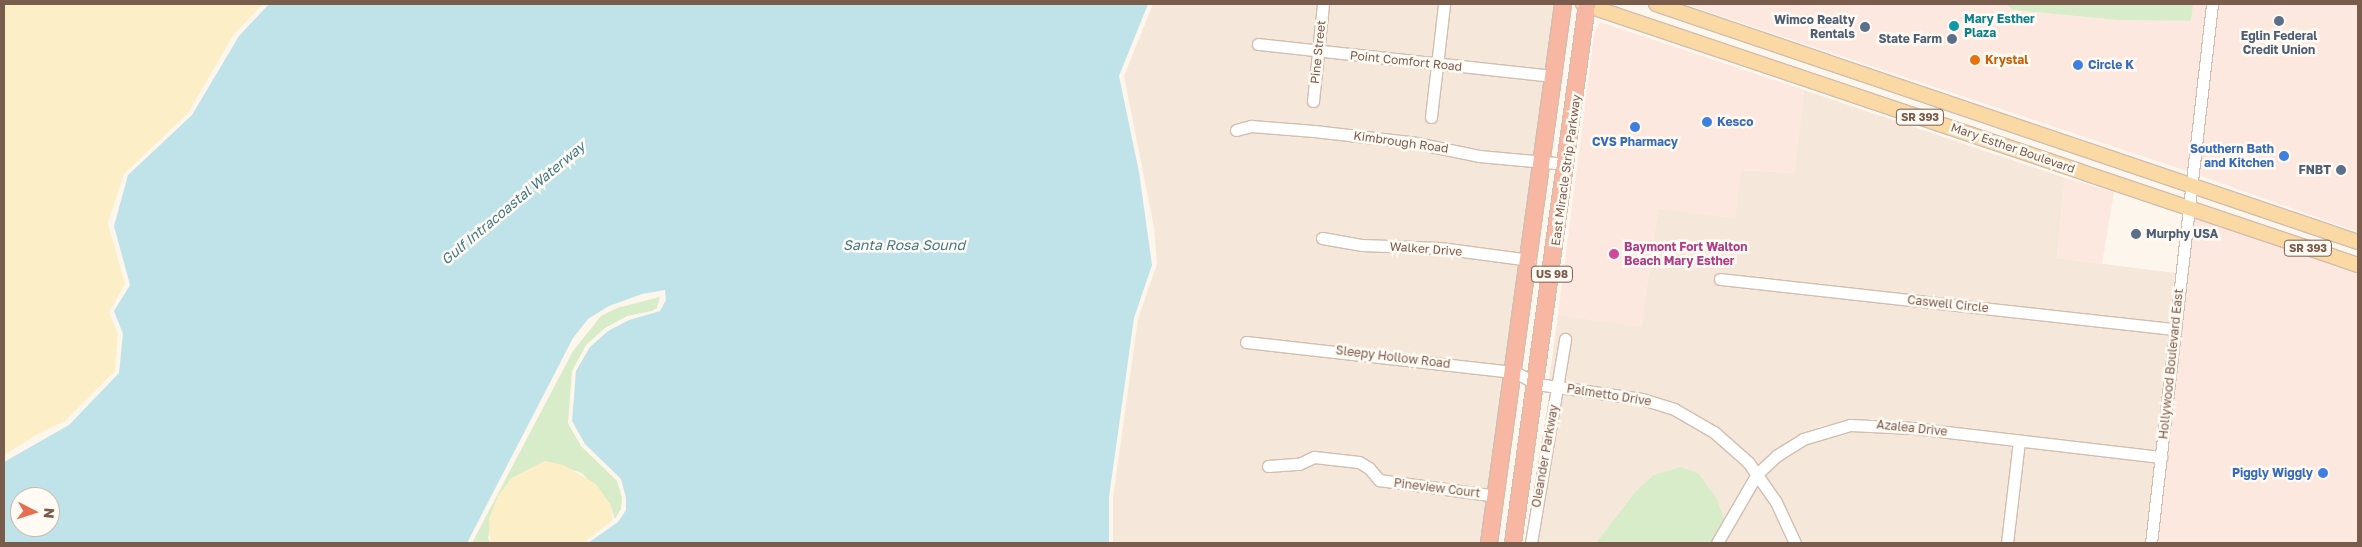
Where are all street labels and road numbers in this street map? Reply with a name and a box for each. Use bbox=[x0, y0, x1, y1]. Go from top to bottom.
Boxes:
street label: Pine Street bbox=[1307, 19, 1329, 85]
street label: Point Comfort Road bbox=[1349, 48, 1463, 74]
street label: East Miracle Strip Parkway bbox=[1548, 93, 1584, 247]
road number: SR 393 bbox=[1895, 108, 1945, 125]
street label: Mary Esther Boulevard bbox=[1949, 120, 2077, 176]
street label: Kimbrough Road bbox=[1353, 128, 1449, 156]
street label: Walker Drive bbox=[1389, 239, 1463, 259]
road number: SR 393 bbox=[2283, 240, 2333, 256]
road number: US 98 bbox=[1531, 266, 1573, 282]
street label: Hollywood Boulevard East bbox=[2156, 288, 2186, 440]
street label: Caswell Circle bbox=[1907, 293, 1989, 315]
street label: Sleepy Hollow Road bbox=[1335, 343, 1451, 371]
street label: Palmetto Drive bbox=[1566, 381, 1652, 409]
street label: Oleander Parkway bbox=[1529, 403, 1561, 509]
street label: Azalea Drive bbox=[1876, 417, 1948, 439]
street label: Pineview Court bbox=[1393, 476, 1481, 500]

